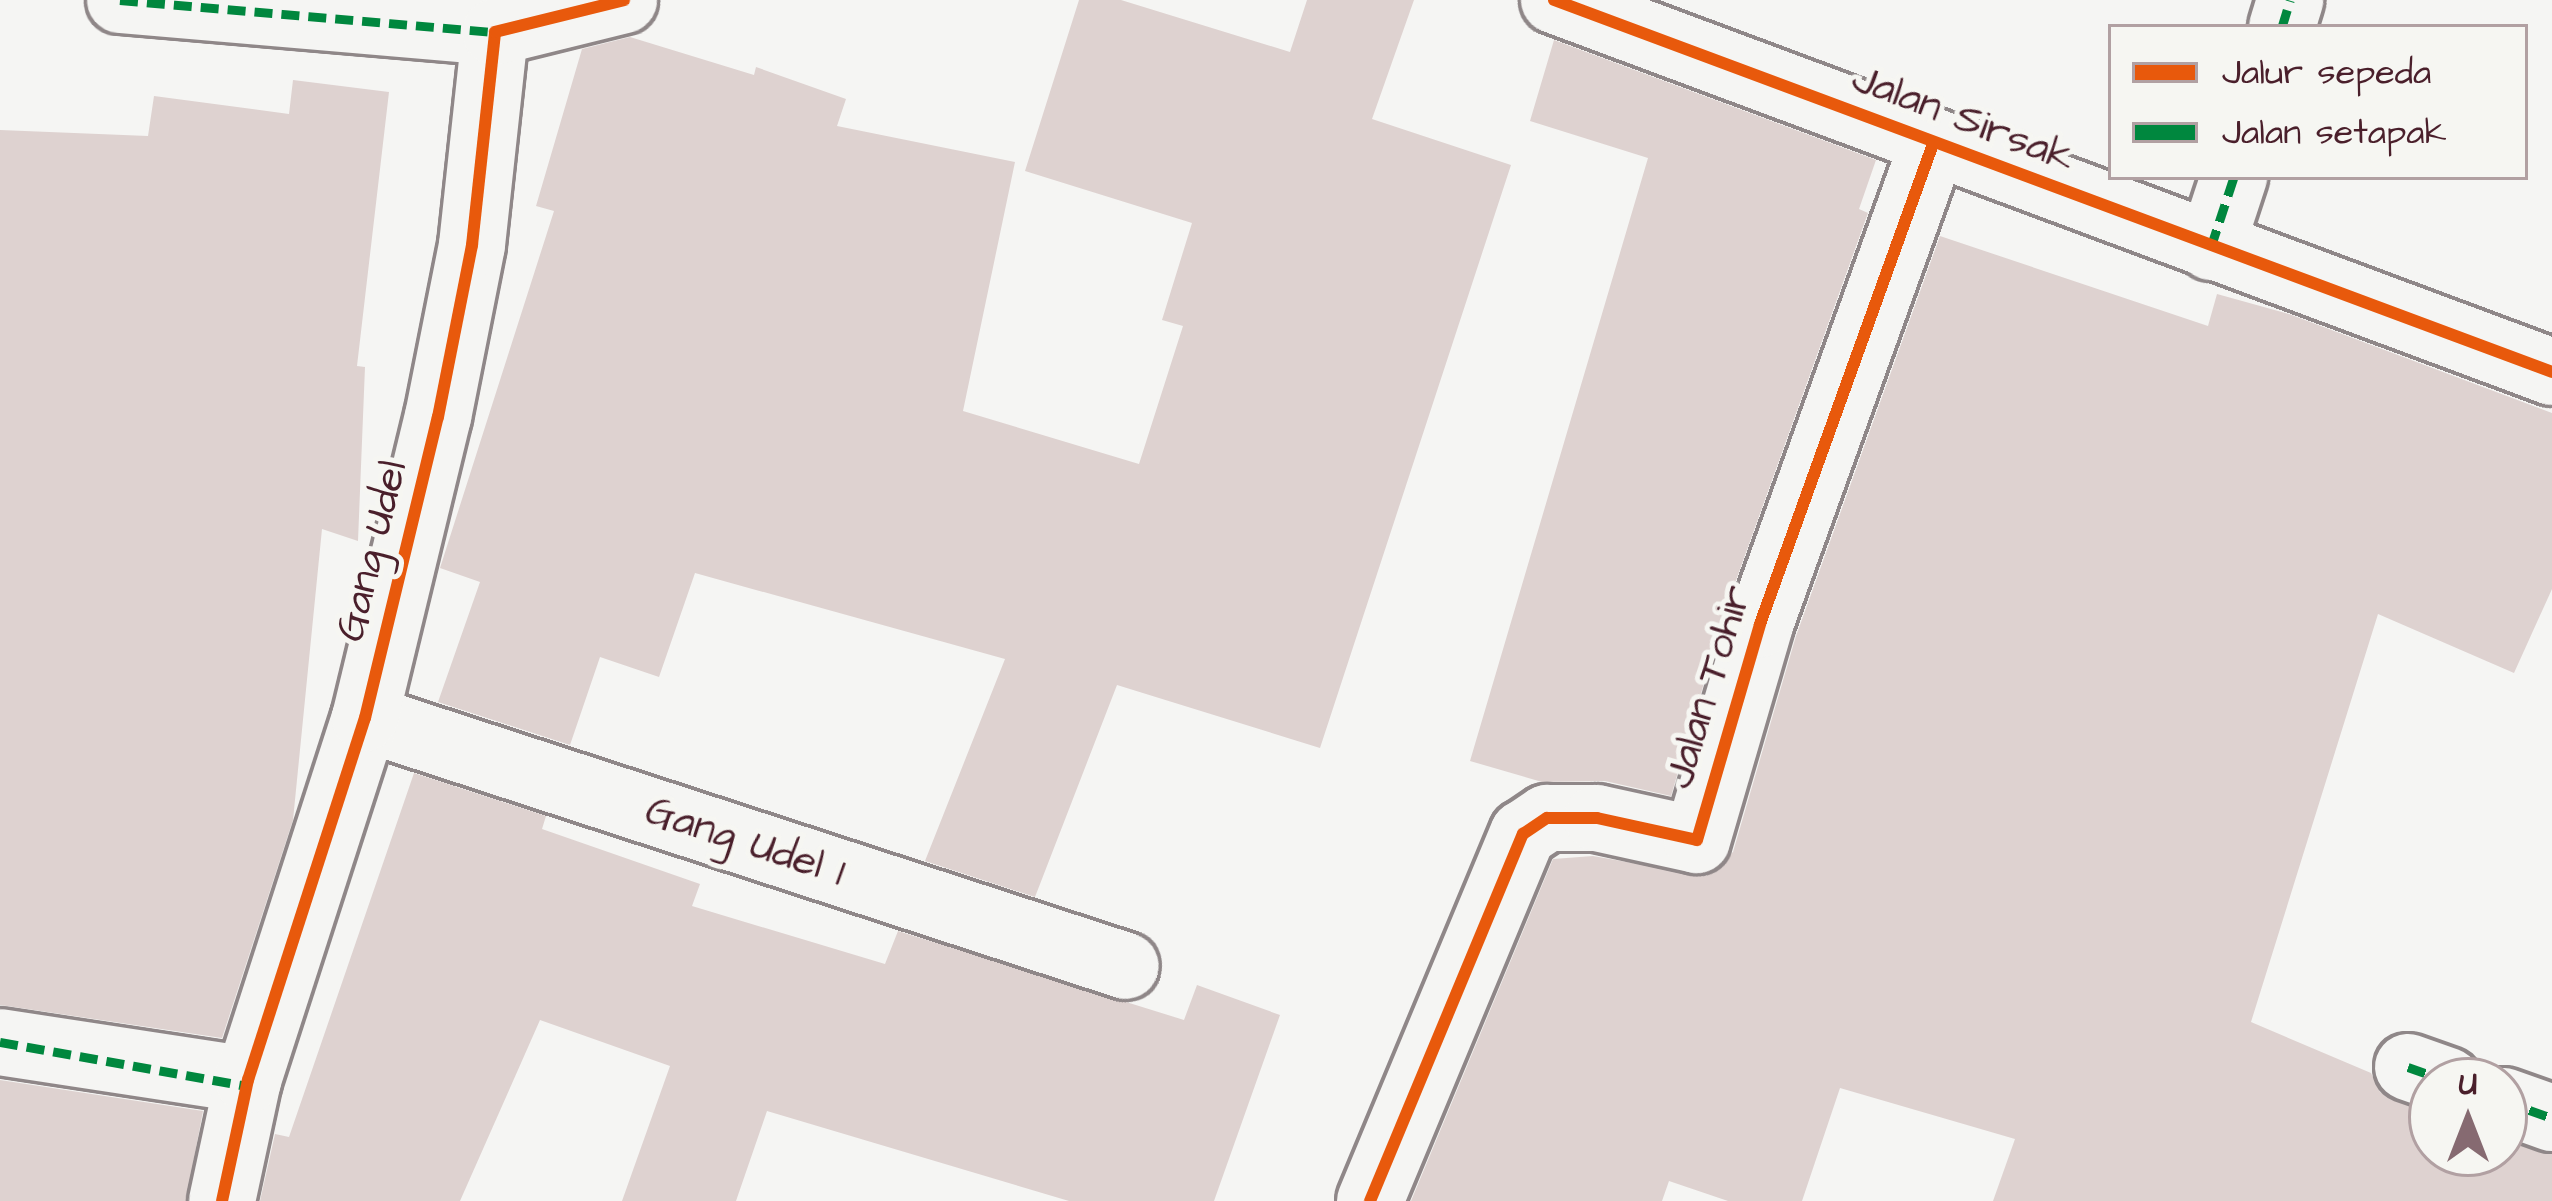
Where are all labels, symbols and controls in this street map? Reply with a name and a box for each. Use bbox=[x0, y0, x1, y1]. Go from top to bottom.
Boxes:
legend bbox=[2108, 24, 2528, 180]
text: Jalur sepeda bbox=[2222, 47, 2431, 98]
street label: Jalan Sirsak bbox=[1845, 54, 2081, 184]
text: Jalan setapak bbox=[2222, 107, 2447, 158]
street label: Gang Udel bbox=[325, 455, 419, 647]
street label: Jalan Tohir bbox=[1654, 579, 1764, 795]
street label: Gang Udel 1 bbox=[639, 786, 851, 898]
north arrow bbox=[2408, 1057, 2528, 1177]
text: U bbox=[2459, 1061, 2477, 1107]

